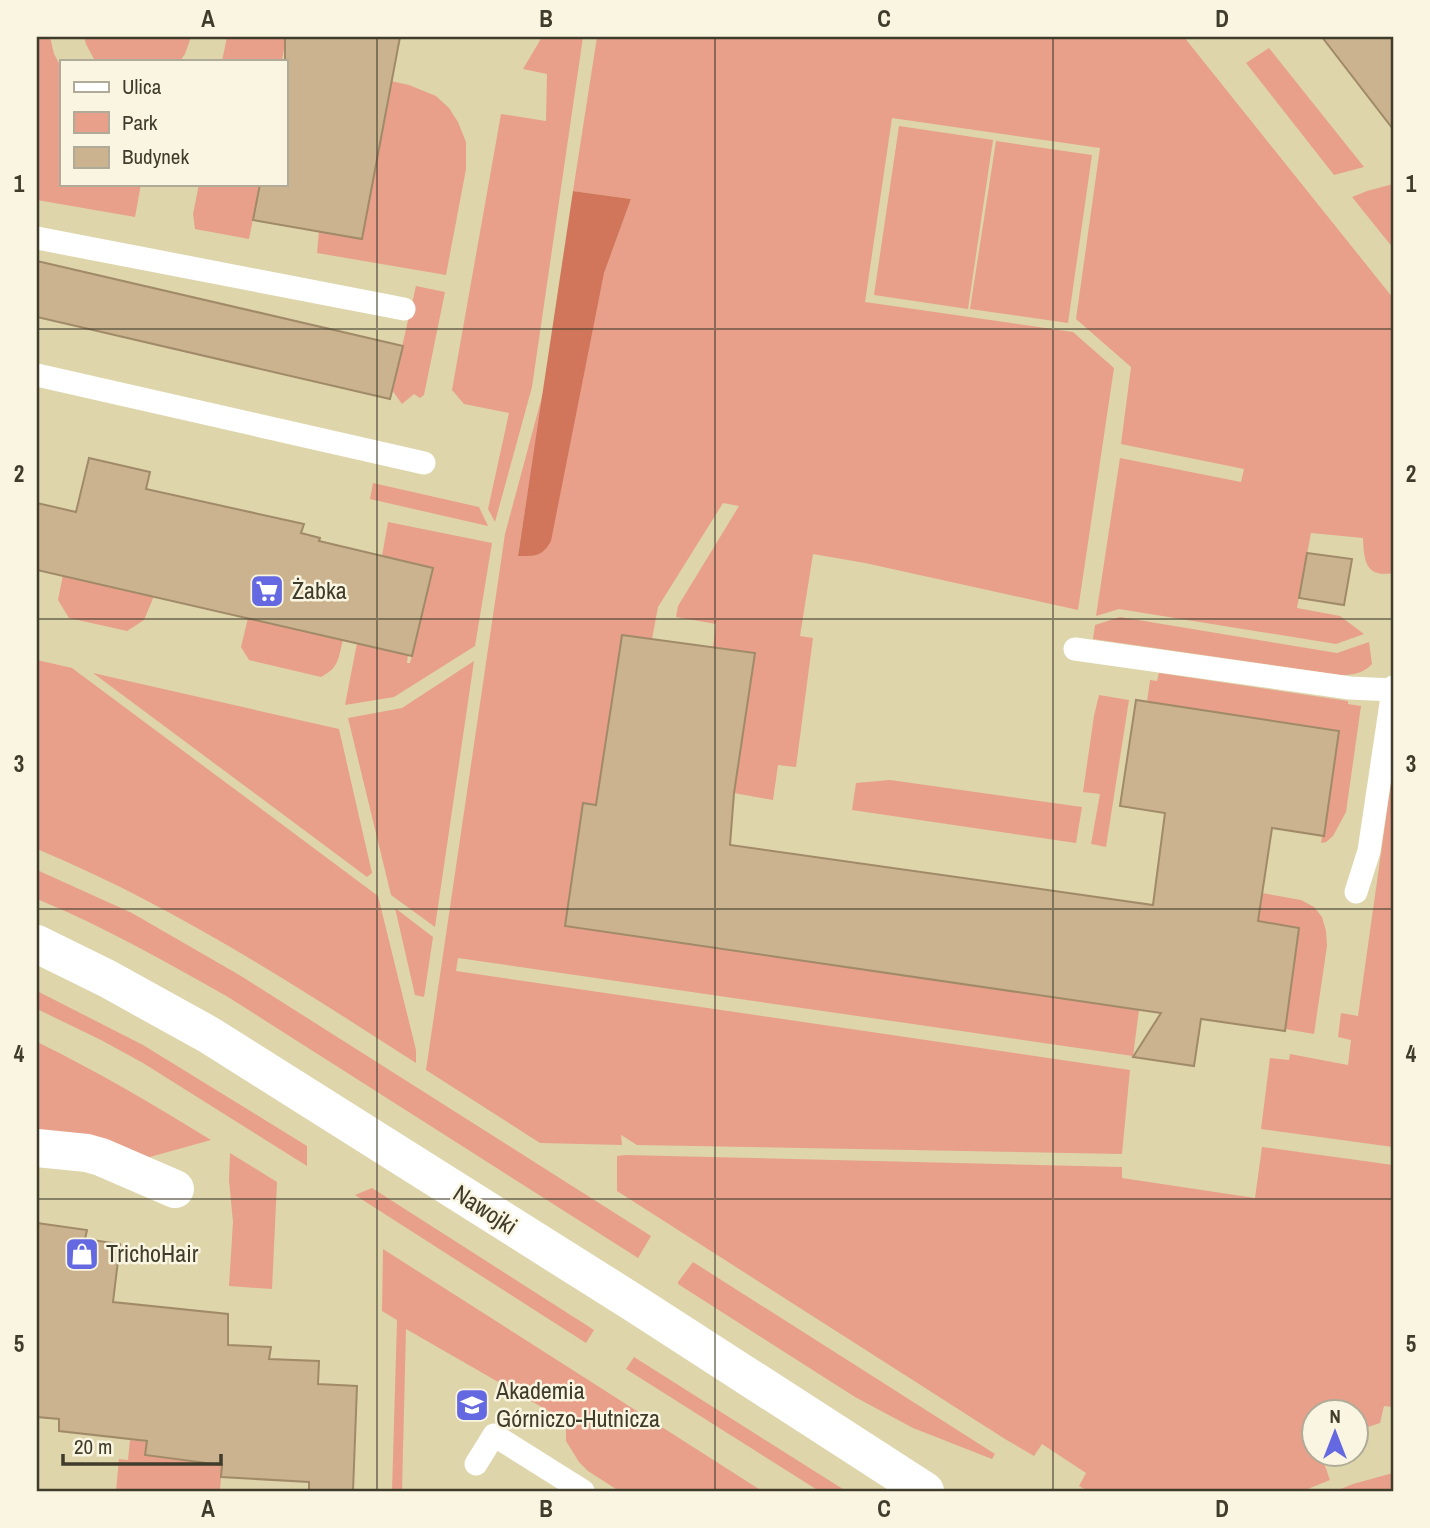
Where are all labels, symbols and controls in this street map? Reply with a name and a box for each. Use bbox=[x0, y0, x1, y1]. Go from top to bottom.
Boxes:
text: A bbox=[201, 3, 215, 34]
text: B bbox=[539, 3, 553, 34]
text: C bbox=[877, 3, 891, 34]
text: D bbox=[1215, 3, 1229, 34]
legend bbox=[60, 60, 287, 186]
text: Ulica bbox=[122, 72, 162, 101]
text: Park bbox=[122, 108, 158, 137]
text: Budynek bbox=[122, 142, 189, 171]
text: 1 bbox=[14, 168, 25, 199]
text: 1 bbox=[1406, 168, 1417, 199]
text: 2 bbox=[14, 458, 24, 489]
text: 2 bbox=[1406, 458, 1416, 489]
supermarket icon: Żabka bbox=[248, 572, 286, 610]
place label: Żabka bbox=[292, 574, 347, 606]
text: 3 bbox=[14, 748, 24, 779]
text: 3 bbox=[1406, 748, 1416, 779]
text: 4 bbox=[14, 1038, 25, 1069]
text: 4 bbox=[1406, 1038, 1417, 1069]
street label: Nawojki bbox=[447, 1177, 524, 1242]
shop icon: TrichoHair bbox=[63, 1235, 101, 1273]
place label: TrichoHair bbox=[106, 1237, 199, 1269]
text: 5 bbox=[14, 1328, 24, 1359]
text: 5 bbox=[1406, 1328, 1416, 1359]
place label: Akademia Górniczo-Hutnicza bbox=[495, 1374, 660, 1434]
school or university icon: Akademia Górniczo-Hutnicza bbox=[453, 1386, 491, 1424]
north arrow bbox=[1300, 1398, 1370, 1468]
text: N bbox=[1329, 1403, 1341, 1429]
scale bar bbox=[63, 1423, 220, 1467]
text: 20 m bbox=[74, 1432, 112, 1461]
text: A bbox=[201, 1493, 215, 1524]
text: B bbox=[539, 1493, 553, 1524]
text: C bbox=[877, 1493, 891, 1524]
text: D bbox=[1215, 1493, 1229, 1524]

